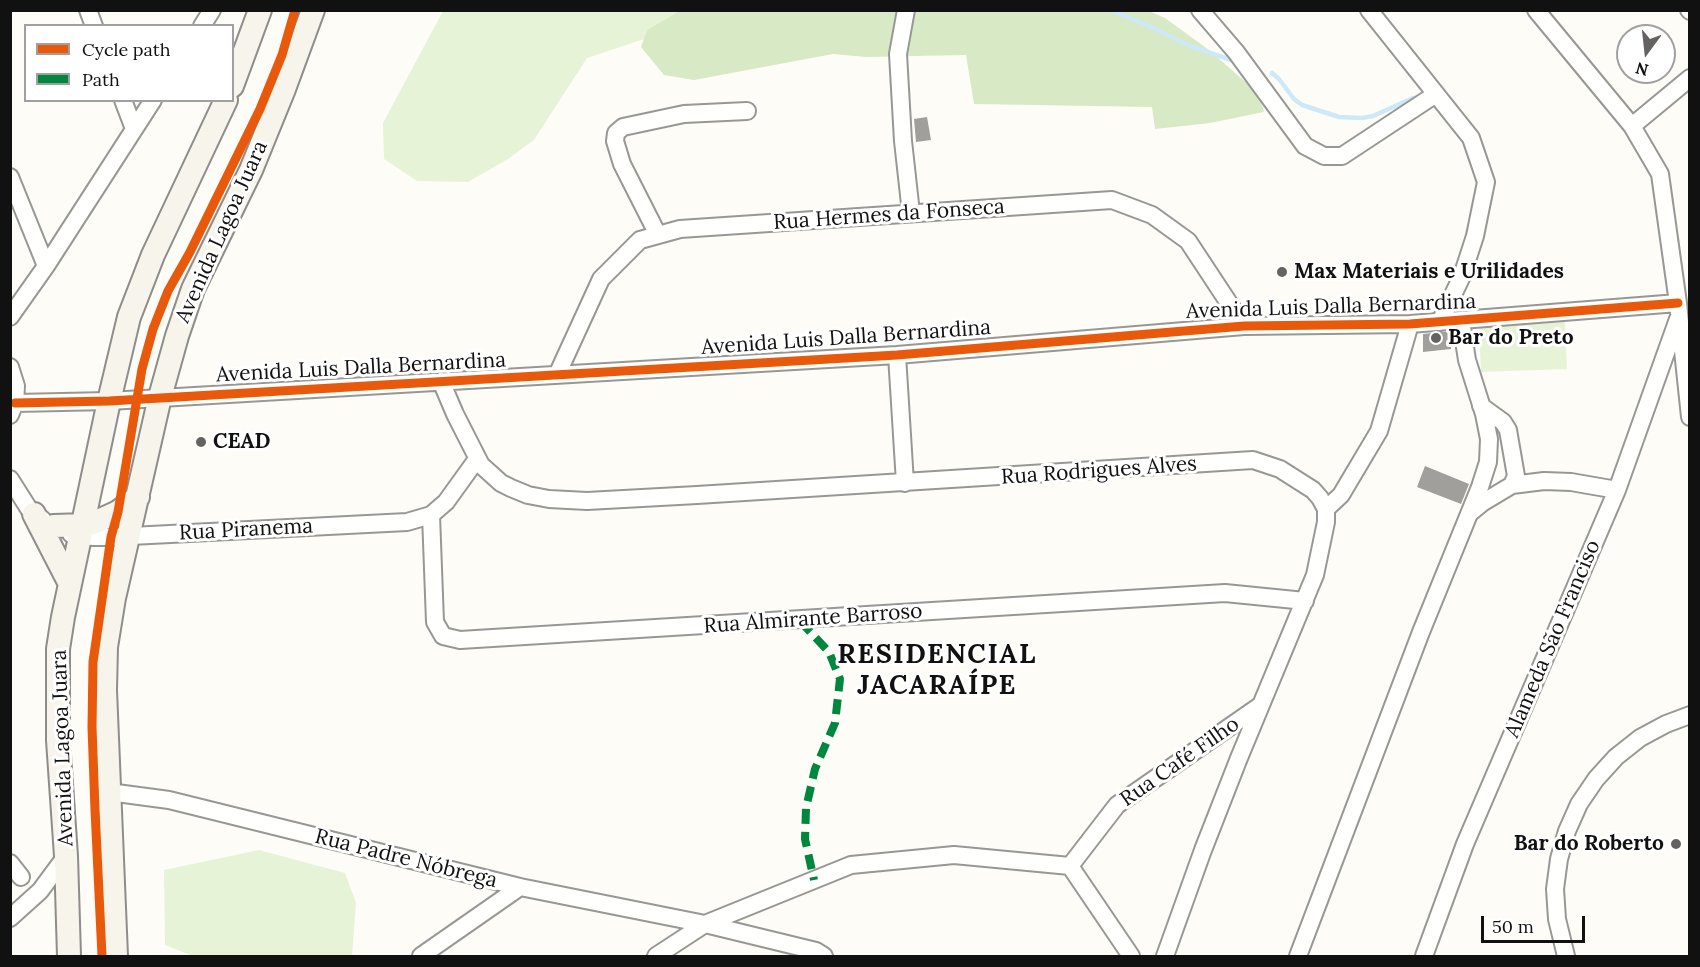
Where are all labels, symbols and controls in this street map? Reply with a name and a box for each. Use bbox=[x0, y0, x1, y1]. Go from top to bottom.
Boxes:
legend bbox=[24, 24, 234, 102]
north arrow bbox=[1616, 24, 1676, 84]
text: Cycle path bbox=[82, 38, 171, 61]
text: N bbox=[1633, 58, 1650, 81]
text: Path bbox=[82, 68, 120, 91]
street label: Avenida Lagoa Juara bbox=[170, 137, 274, 327]
street label: Rua Hermes da Fonseca bbox=[772, 194, 1006, 236]
place label: Max Materiais e Urilidades bbox=[1294, 259, 1564, 285]
marker: Max Materiais e Urilidades bbox=[1275, 265, 1289, 279]
street label: Avenida Luis Dalla Bernardina bbox=[1186, 289, 1476, 325]
street label: Avenida Luis Dalla Bernardina bbox=[700, 315, 992, 361]
place label: Bar do Preto bbox=[1448, 325, 1574, 351]
marker: Bar do Preto bbox=[1429, 331, 1443, 345]
street label: Avenida Luis Dalla Bernardina bbox=[215, 348, 507, 388]
place label: CEAD bbox=[213, 429, 271, 455]
marker: CEAD bbox=[194, 435, 208, 449]
street label: Rua Rodrigues Alves bbox=[1000, 452, 1198, 490]
street label: Rua Piranema bbox=[178, 514, 314, 546]
street label: Alameda São Franciso bbox=[1500, 536, 1606, 742]
street label: Rua Almirante Barroso bbox=[703, 599, 923, 639]
district label: RESIDENCIAL JACARAÍPE bbox=[837, 639, 1037, 702]
street label: Avenida Lagoa Juara bbox=[47, 649, 79, 847]
street label: Rua Café Filho bbox=[1116, 712, 1244, 812]
street label: Rua Padre Nóbrega bbox=[312, 824, 500, 894]
place label: Bar do Roberto bbox=[1514, 831, 1664, 857]
marker: Bar do Roberto bbox=[1669, 837, 1683, 851]
scale bar bbox=[1484, 904, 1588, 942]
text: 50 m bbox=[1492, 915, 1534, 938]

